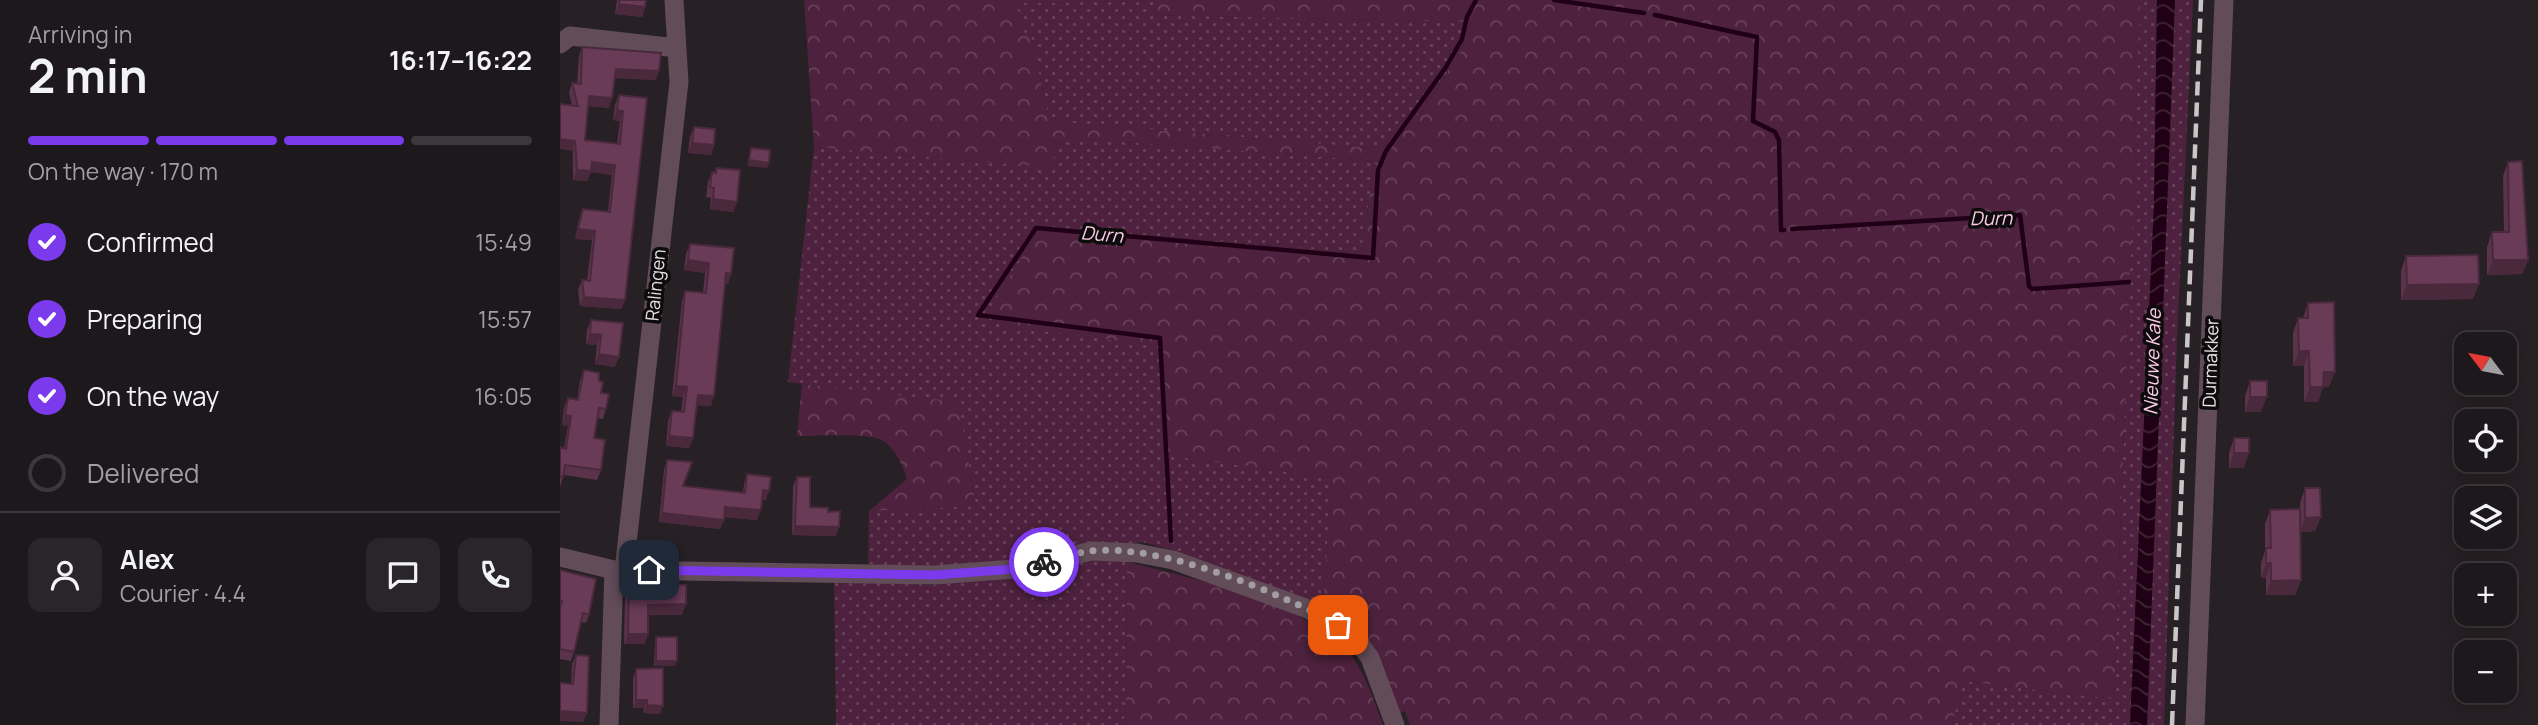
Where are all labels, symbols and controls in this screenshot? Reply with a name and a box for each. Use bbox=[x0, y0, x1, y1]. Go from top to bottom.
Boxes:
text: Arriving in bbox=[28, 18, 133, 50]
text: 16:17–16:22 bbox=[389, 42, 532, 78]
text: 2 min bbox=[28, 44, 148, 107]
text: On the way · 170 m bbox=[28, 155, 218, 187]
water label: Durn bbox=[1970, 205, 2013, 231]
water label: Durn bbox=[1080, 219, 1125, 249]
icon: check bbox=[28, 223, 66, 261]
text: Confirmed bbox=[87, 224, 214, 260]
text: 15:49 bbox=[475, 226, 532, 258]
street label: Ralingen bbox=[639, 248, 671, 322]
icon: check bbox=[28, 300, 66, 338]
text: Preparing bbox=[87, 301, 203, 337]
text: 15:57 bbox=[478, 303, 532, 335]
water label: Nieuwe Kale bbox=[2137, 307, 2167, 416]
street label: Durmakker bbox=[2196, 317, 2224, 408]
north arrow bbox=[2454, 332, 2516, 396]
map controls bbox=[2454, 332, 2517, 703]
icon: check bbox=[28, 377, 66, 415]
text: On the way bbox=[87, 378, 219, 414]
text: 16:05 bbox=[475, 380, 532, 412]
button: locate bbox=[2454, 409, 2517, 472]
text: Delivered bbox=[87, 455, 199, 491]
button: layers bbox=[2454, 486, 2517, 549]
courier bbox=[1009, 527, 1079, 597]
button: person bbox=[28, 538, 102, 612]
button: chat bbox=[366, 538, 440, 612]
button: phone bbox=[458, 538, 532, 612]
pin bbox=[619, 540, 679, 600]
text: Alex bbox=[120, 541, 174, 577]
icon: bike bbox=[1025, 543, 1063, 581]
icon: home bbox=[630, 551, 668, 589]
button: + bbox=[2454, 563, 2517, 626]
text: Courier · 4.4 bbox=[120, 577, 246, 609]
pin bbox=[1308, 595, 1368, 655]
icon: bag bbox=[1319, 606, 1357, 644]
button: − bbox=[2454, 640, 2517, 703]

